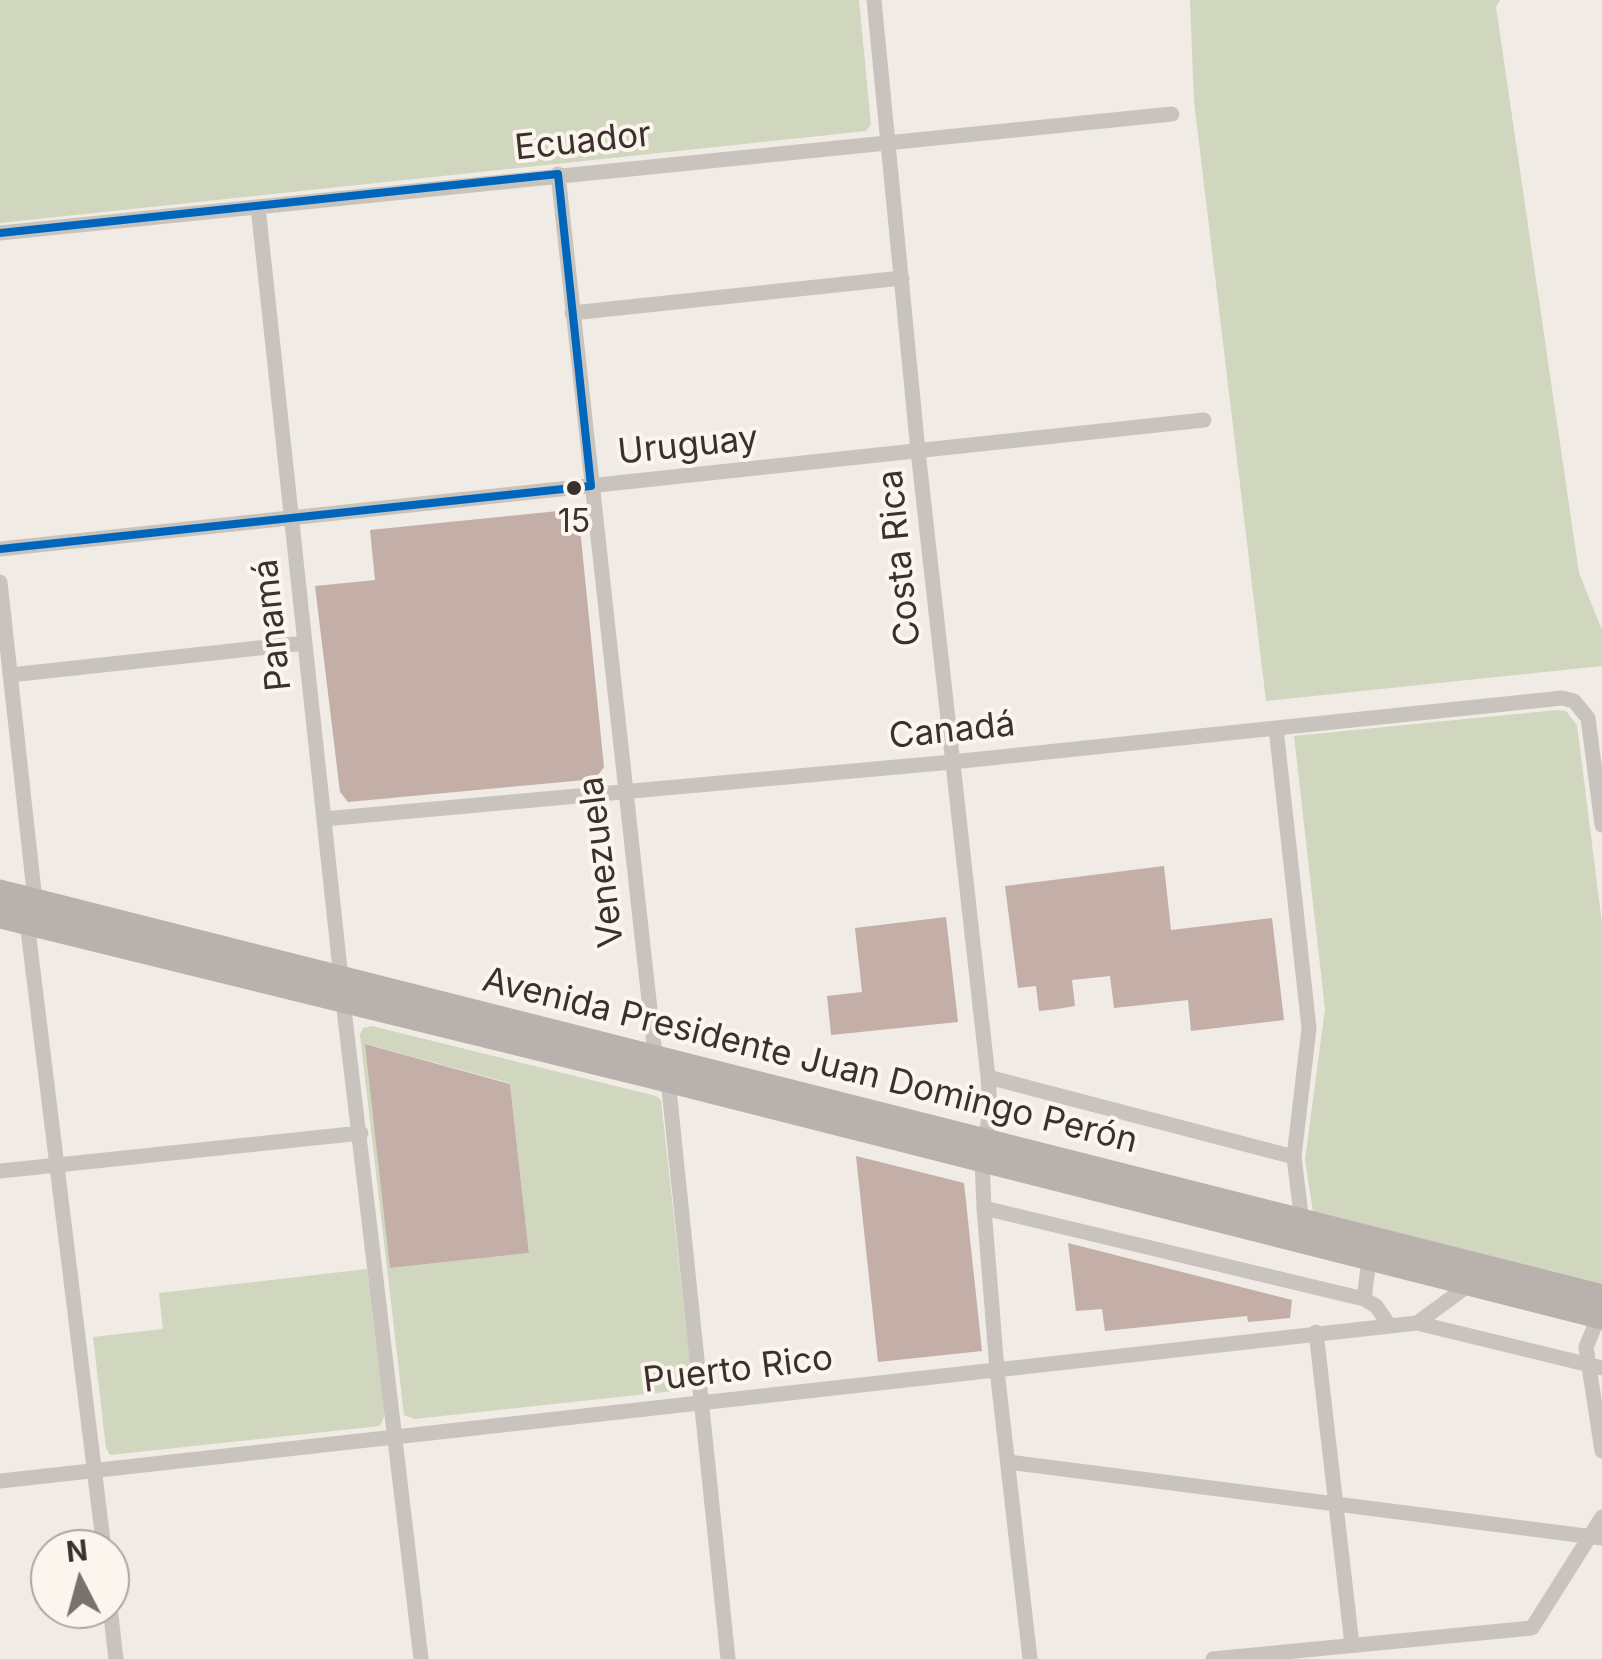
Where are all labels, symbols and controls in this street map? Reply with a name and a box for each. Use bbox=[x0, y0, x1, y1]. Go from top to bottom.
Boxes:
street label: Ecuador bbox=[513, 114, 653, 170]
street label: Uruguay bbox=[616, 418, 760, 474]
street label: Costa Rica bbox=[870, 468, 930, 648]
marker: 15 bbox=[564, 478, 584, 498]
place label: 15 bbox=[558, 503, 590, 541]
street label: Panamá bbox=[245, 557, 301, 693]
street label: Canadá bbox=[887, 703, 1017, 759]
street label: Venezuela bbox=[571, 774, 633, 950]
street label: Avenida Presidente Juan Domingo Perón bbox=[478, 959, 1142, 1163]
street label: Puerto Rico bbox=[641, 1338, 835, 1402]
north arrow bbox=[30, 1529, 130, 1629]
text: N bbox=[65, 1533, 89, 1569]

